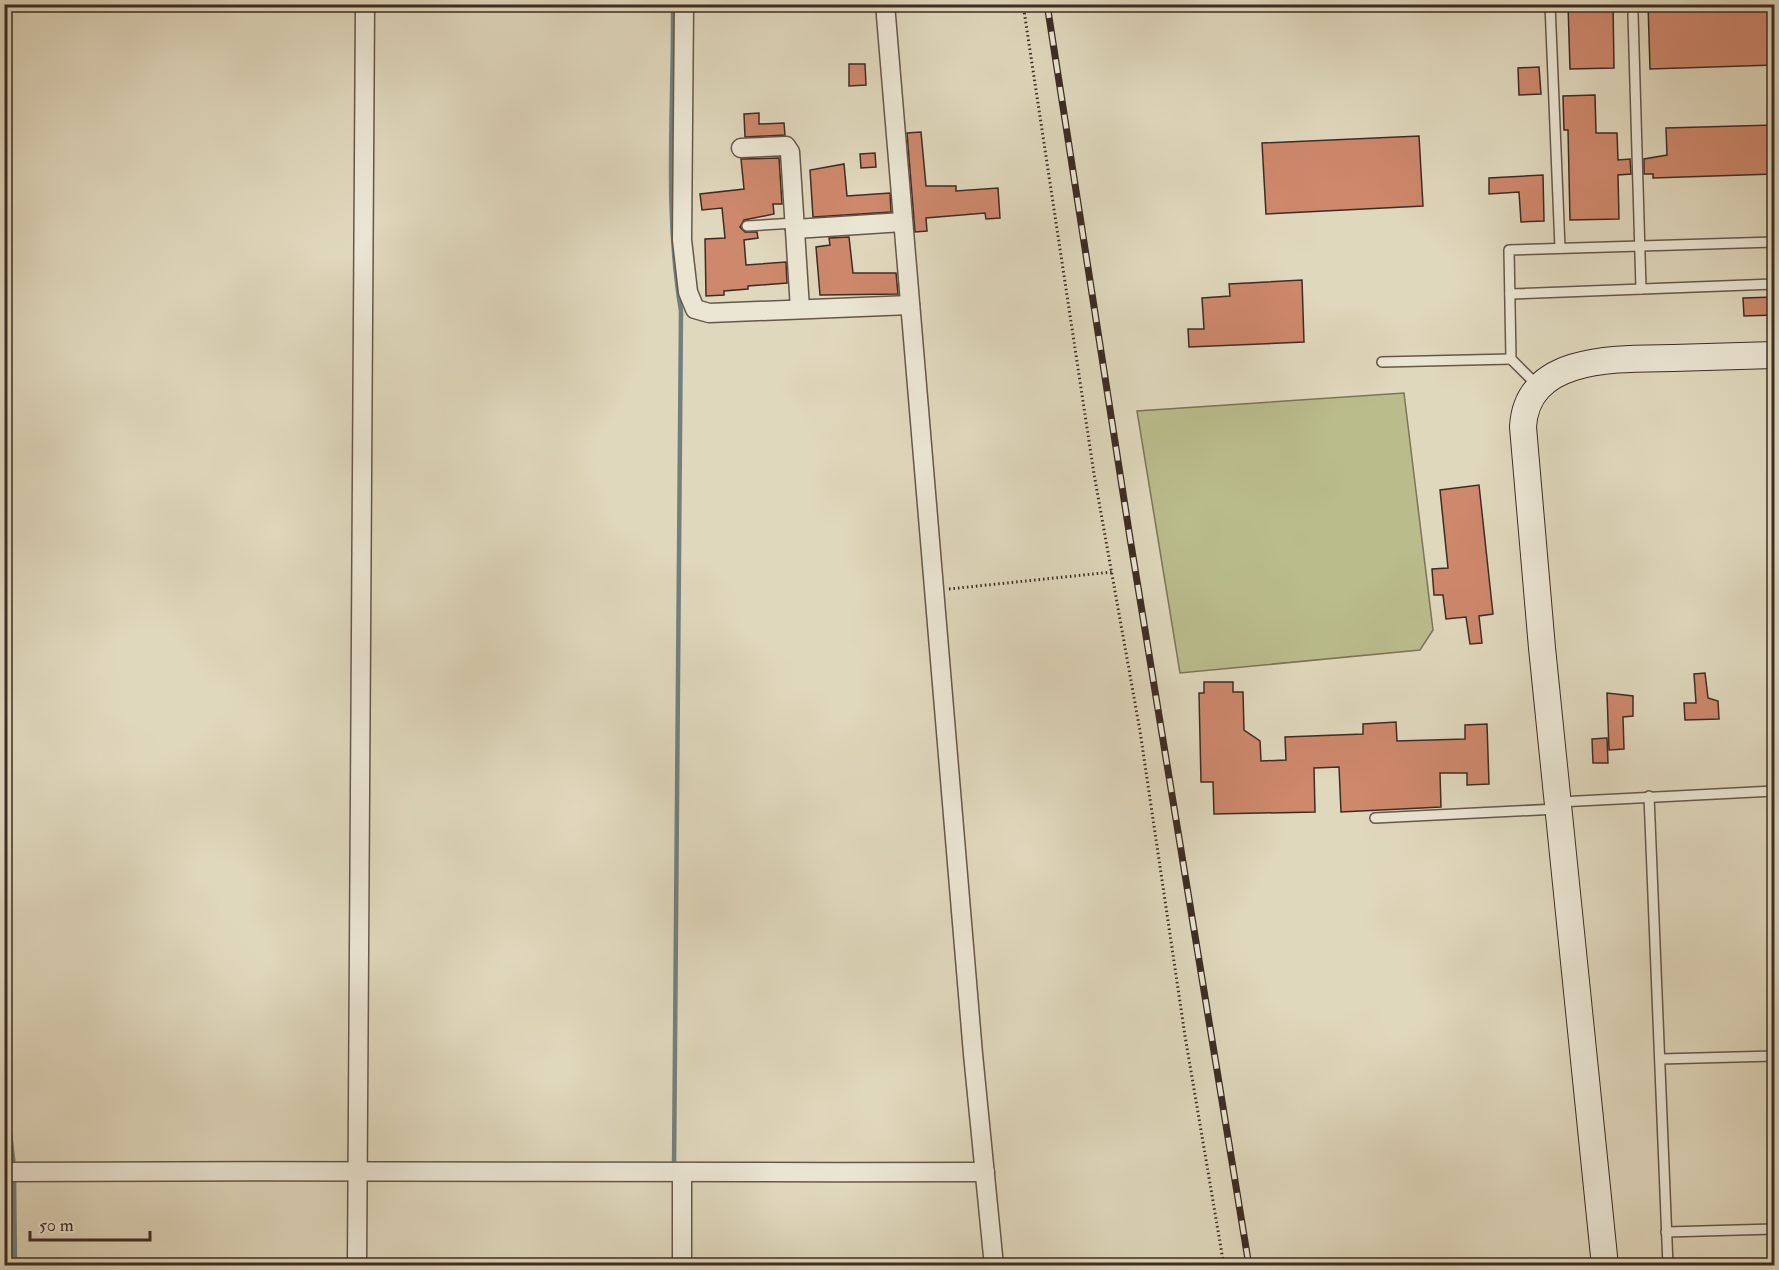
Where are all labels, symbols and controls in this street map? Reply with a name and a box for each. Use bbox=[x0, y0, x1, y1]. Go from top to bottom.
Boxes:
scale bar bbox=[30, 1204, 150, 1242]
text: 50 m bbox=[39, 1214, 74, 1237]

